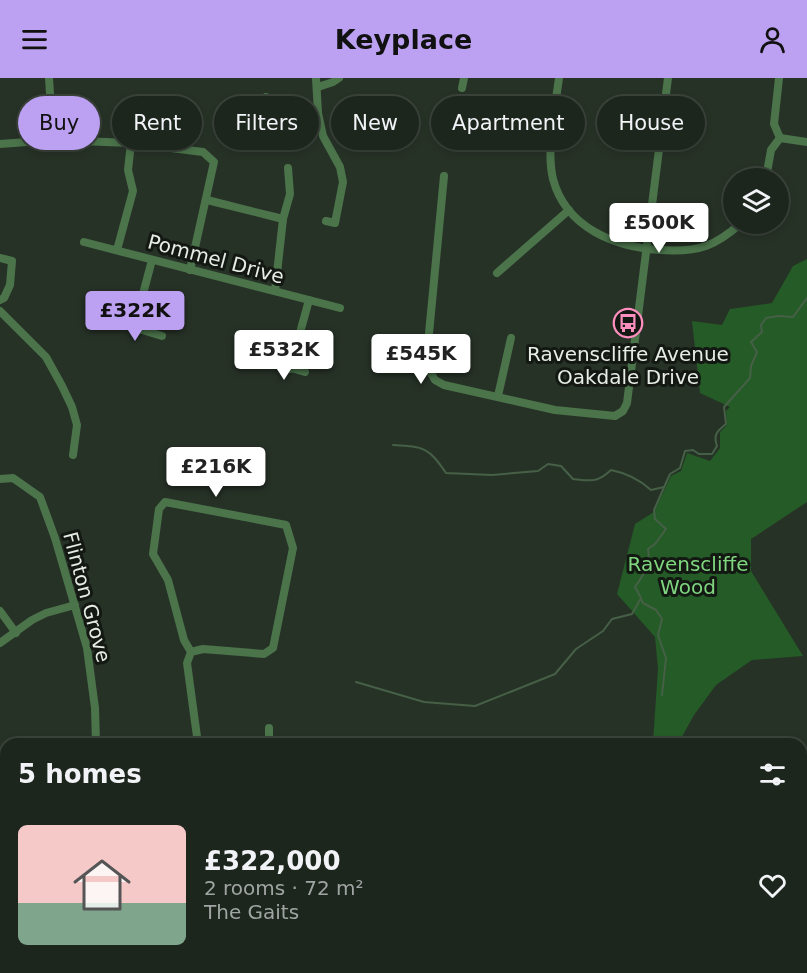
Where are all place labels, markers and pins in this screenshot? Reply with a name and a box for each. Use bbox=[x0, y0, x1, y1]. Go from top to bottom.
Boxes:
pin: £500K bbox=[617, 203, 701, 254]
pin: £322K bbox=[93, 291, 177, 342]
bus stop icon: Ravenscliffe Avenue Oakdale Drive bbox=[612, 307, 644, 339]
pin: £532K bbox=[242, 330, 326, 381]
pin: £545K bbox=[379, 334, 463, 385]
place label: Ravenscliffe Avenue Oakdale Drive bbox=[527, 342, 729, 389]
pin: £216K bbox=[174, 447, 258, 498]

